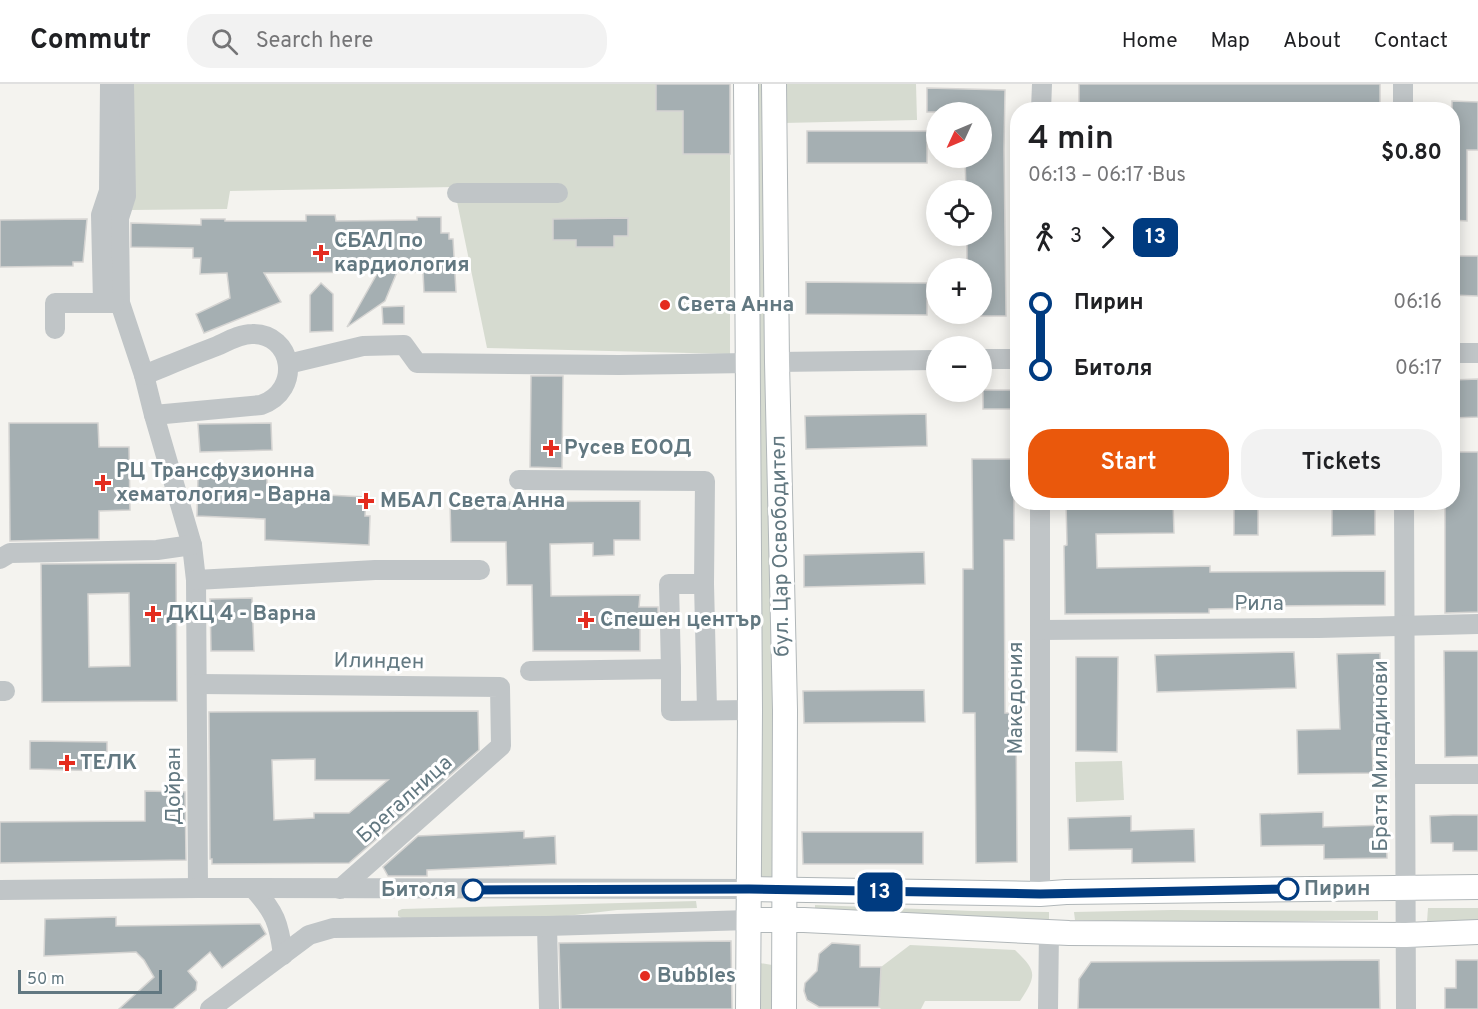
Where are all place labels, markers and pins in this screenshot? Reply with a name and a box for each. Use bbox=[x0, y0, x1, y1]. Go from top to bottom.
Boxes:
place label: СБАЛ по кардиология bbox=[334, 228, 470, 279]
marker: СБАЛ по кардиология bbox=[312, 244, 330, 262]
place label: Света Анна bbox=[677, 292, 794, 319]
marker: Света Анна bbox=[658, 298, 672, 312]
place label: Русев ЕООД bbox=[564, 435, 691, 462]
marker: Русев ЕООД bbox=[542, 439, 560, 457]
place label: РЦ Трансфузионна хематология - Варна bbox=[116, 458, 331, 509]
marker: РЦ Трансфузионна хематология - Варна bbox=[94, 474, 112, 492]
place label: МБАЛ Света Анна bbox=[380, 488, 565, 515]
marker: МБАЛ Света Анна bbox=[357, 492, 375, 510]
place label: ДКЦ 4 - Варна bbox=[166, 601, 316, 628]
marker: ДКЦ 4 - Варна bbox=[144, 605, 162, 623]
place label: Спешен център bbox=[600, 607, 762, 634]
marker: Спешен център bbox=[577, 611, 595, 629]
place label: ТЕЛК bbox=[80, 750, 137, 777]
marker: ТЕЛК bbox=[58, 754, 76, 772]
place label: Пирин bbox=[1304, 876, 1370, 903]
place label: Битоля bbox=[381, 877, 456, 904]
marker: Пирин bbox=[1277, 878, 1299, 900]
marker: Битоля bbox=[462, 879, 484, 901]
place label: Bubbles bbox=[657, 963, 736, 990]
marker: Bubbles bbox=[638, 969, 652, 983]

